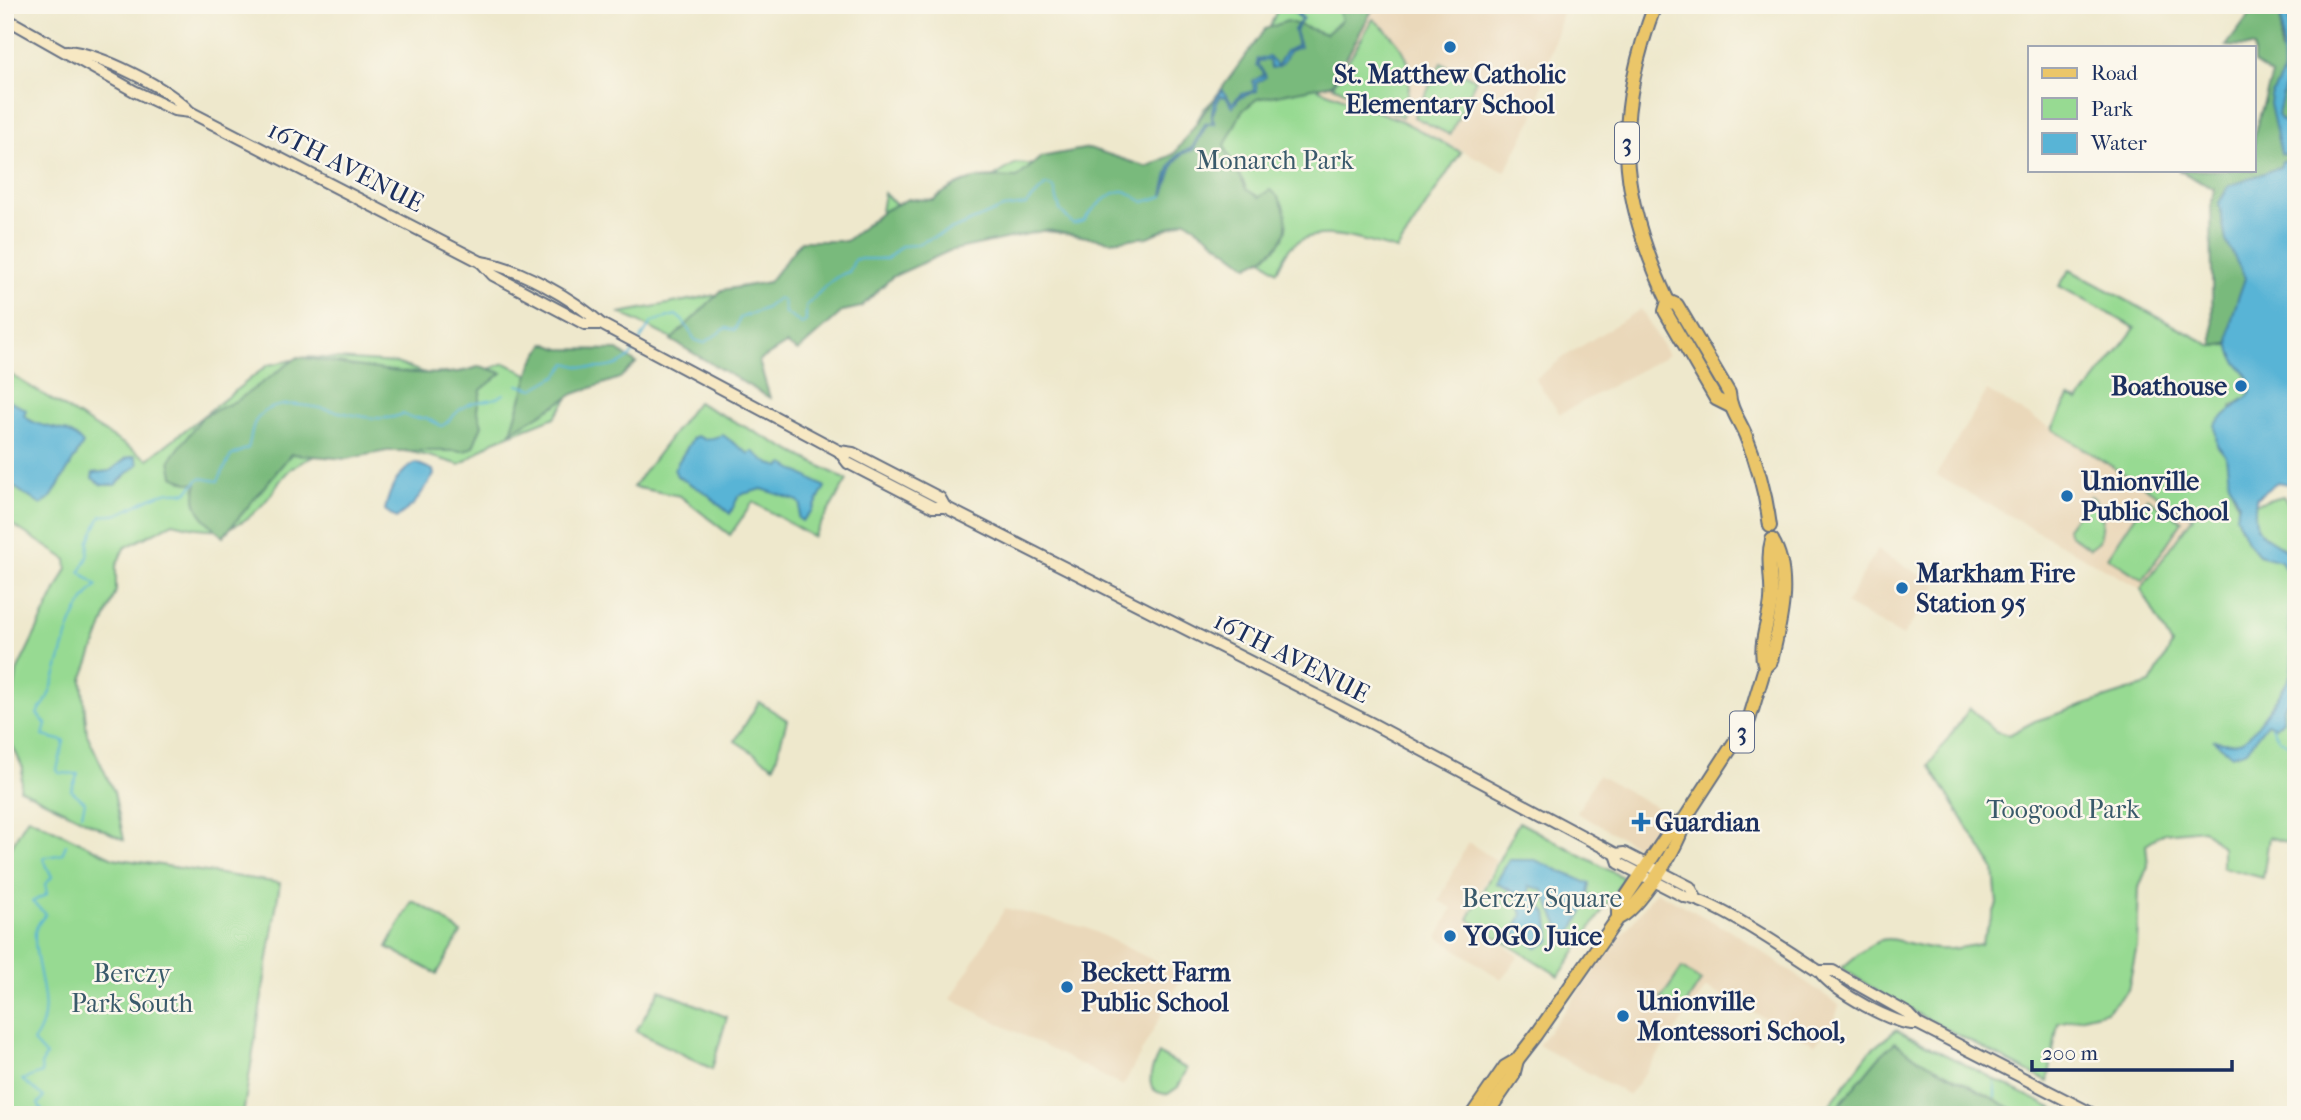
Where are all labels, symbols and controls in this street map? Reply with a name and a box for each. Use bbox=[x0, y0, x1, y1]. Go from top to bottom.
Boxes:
marker: St. Matthew Catholic Elementary School bbox=[1442, 39, 1458, 55]
legend bbox=[2028, 46, 2256, 172]
place label: St. Matthew Catholic Elementary School bbox=[1334, 59, 1567, 120]
text: Road bbox=[2091, 61, 2138, 85]
text: Park bbox=[2091, 97, 2133, 121]
street label: 16TH AVENUE bbox=[263, 114, 429, 219]
road number: 3 bbox=[1615, 122, 1639, 163]
text: Water bbox=[2090, 131, 2147, 155]
park label: Monarch Park bbox=[1196, 145, 1354, 176]
place label: Boathouse bbox=[2111, 371, 2227, 402]
marker: Boathouse bbox=[2233, 378, 2249, 394]
place label: Unionville Public School bbox=[2080, 466, 2230, 527]
marker: Unionville Public School bbox=[2059, 488, 2075, 504]
place label: Markham Fire Station 95 bbox=[1916, 558, 2075, 619]
marker: Markham Fire Station 95 bbox=[1894, 580, 1910, 596]
street label: 16TH AVENUE bbox=[1209, 605, 1375, 710]
road number: 3 bbox=[1730, 712, 1754, 752]
park label: Toogood Park bbox=[1986, 794, 2140, 825]
place label: Guardian bbox=[1655, 807, 1761, 838]
marker: Guardian bbox=[1633, 814, 1649, 830]
park label: Berczy Square bbox=[1462, 883, 1622, 914]
place label: YOGO Juice bbox=[1462, 921, 1602, 952]
marker: YOGO Juice bbox=[1442, 928, 1458, 944]
place label: Beckett Farm Public School bbox=[1081, 957, 1231, 1018]
park label: Berczy Park South bbox=[71, 958, 193, 1019]
marker: Beckett Farm Public School bbox=[1059, 979, 1075, 995]
place label: Unionville Montessori School, bbox=[1636, 986, 1845, 1047]
marker: Unionville Montessori School, bbox=[1615, 1008, 1631, 1024]
scale bar bbox=[2032, 1029, 2231, 1073]
text: 200 m bbox=[2042, 1041, 2098, 1065]

